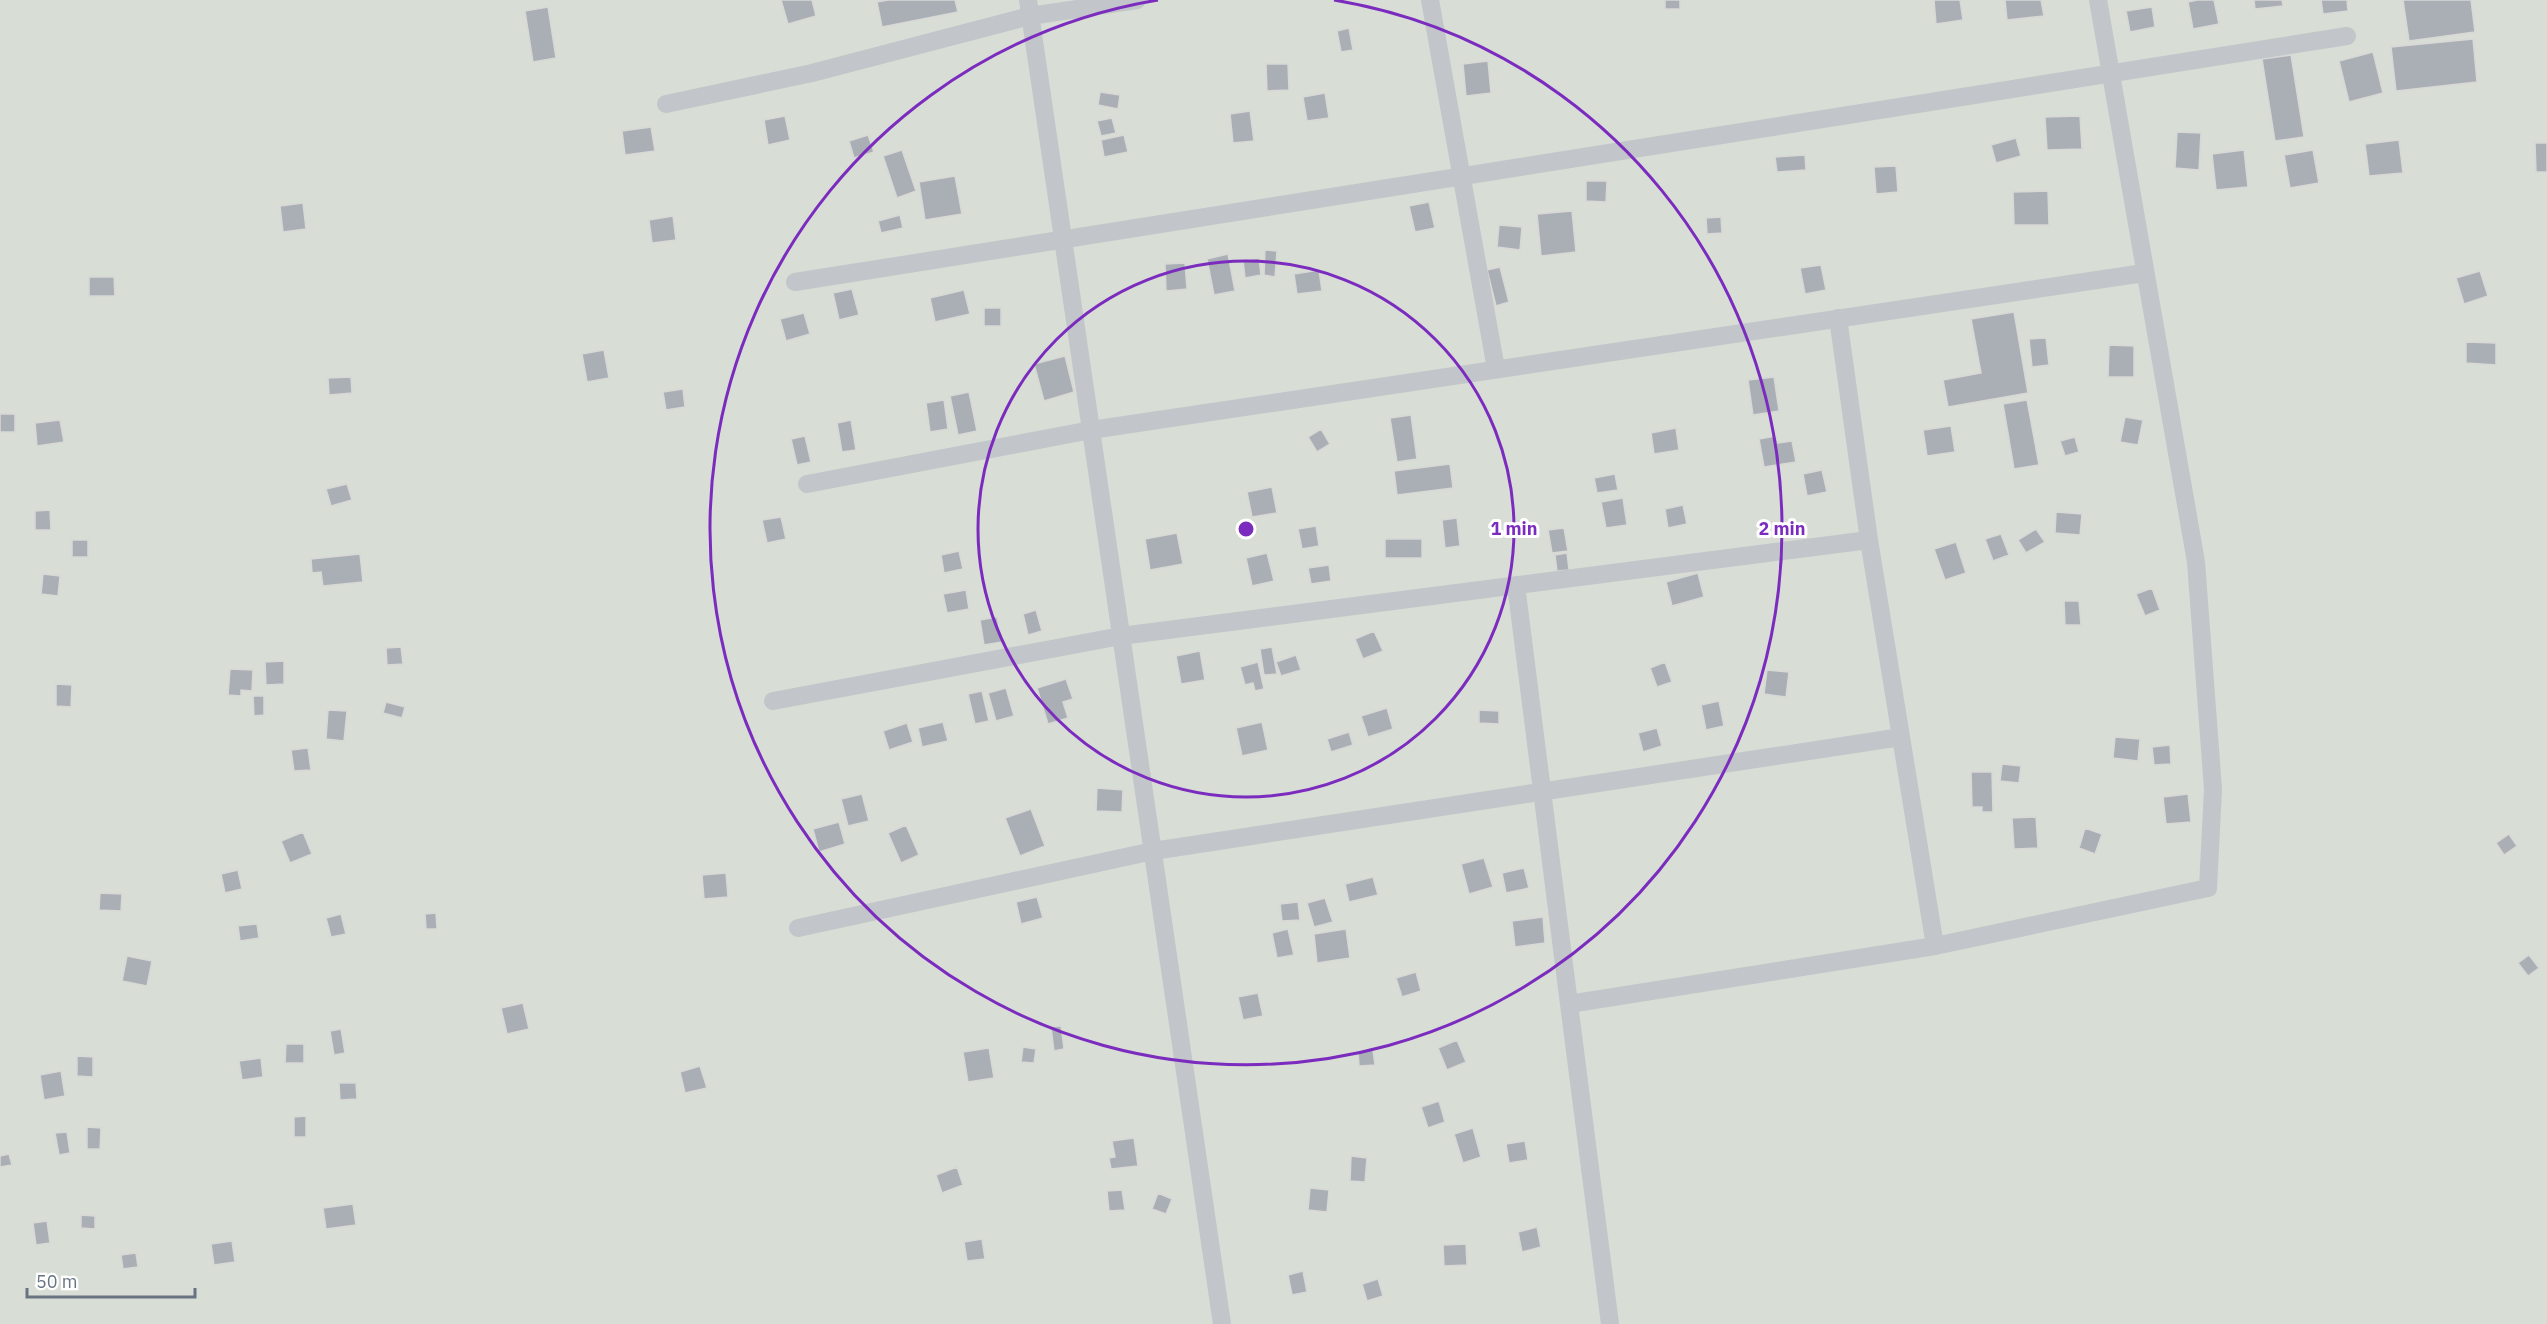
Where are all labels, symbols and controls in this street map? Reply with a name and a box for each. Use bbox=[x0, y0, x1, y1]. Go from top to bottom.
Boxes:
text: 1 min bbox=[1490, 517, 1538, 540]
text: 2 min bbox=[1758, 517, 1806, 540]
centre of rings bbox=[1236, 519, 1256, 539]
scale bar bbox=[27, 1261, 195, 1299]
text: 50 m bbox=[36, 1270, 78, 1293]

